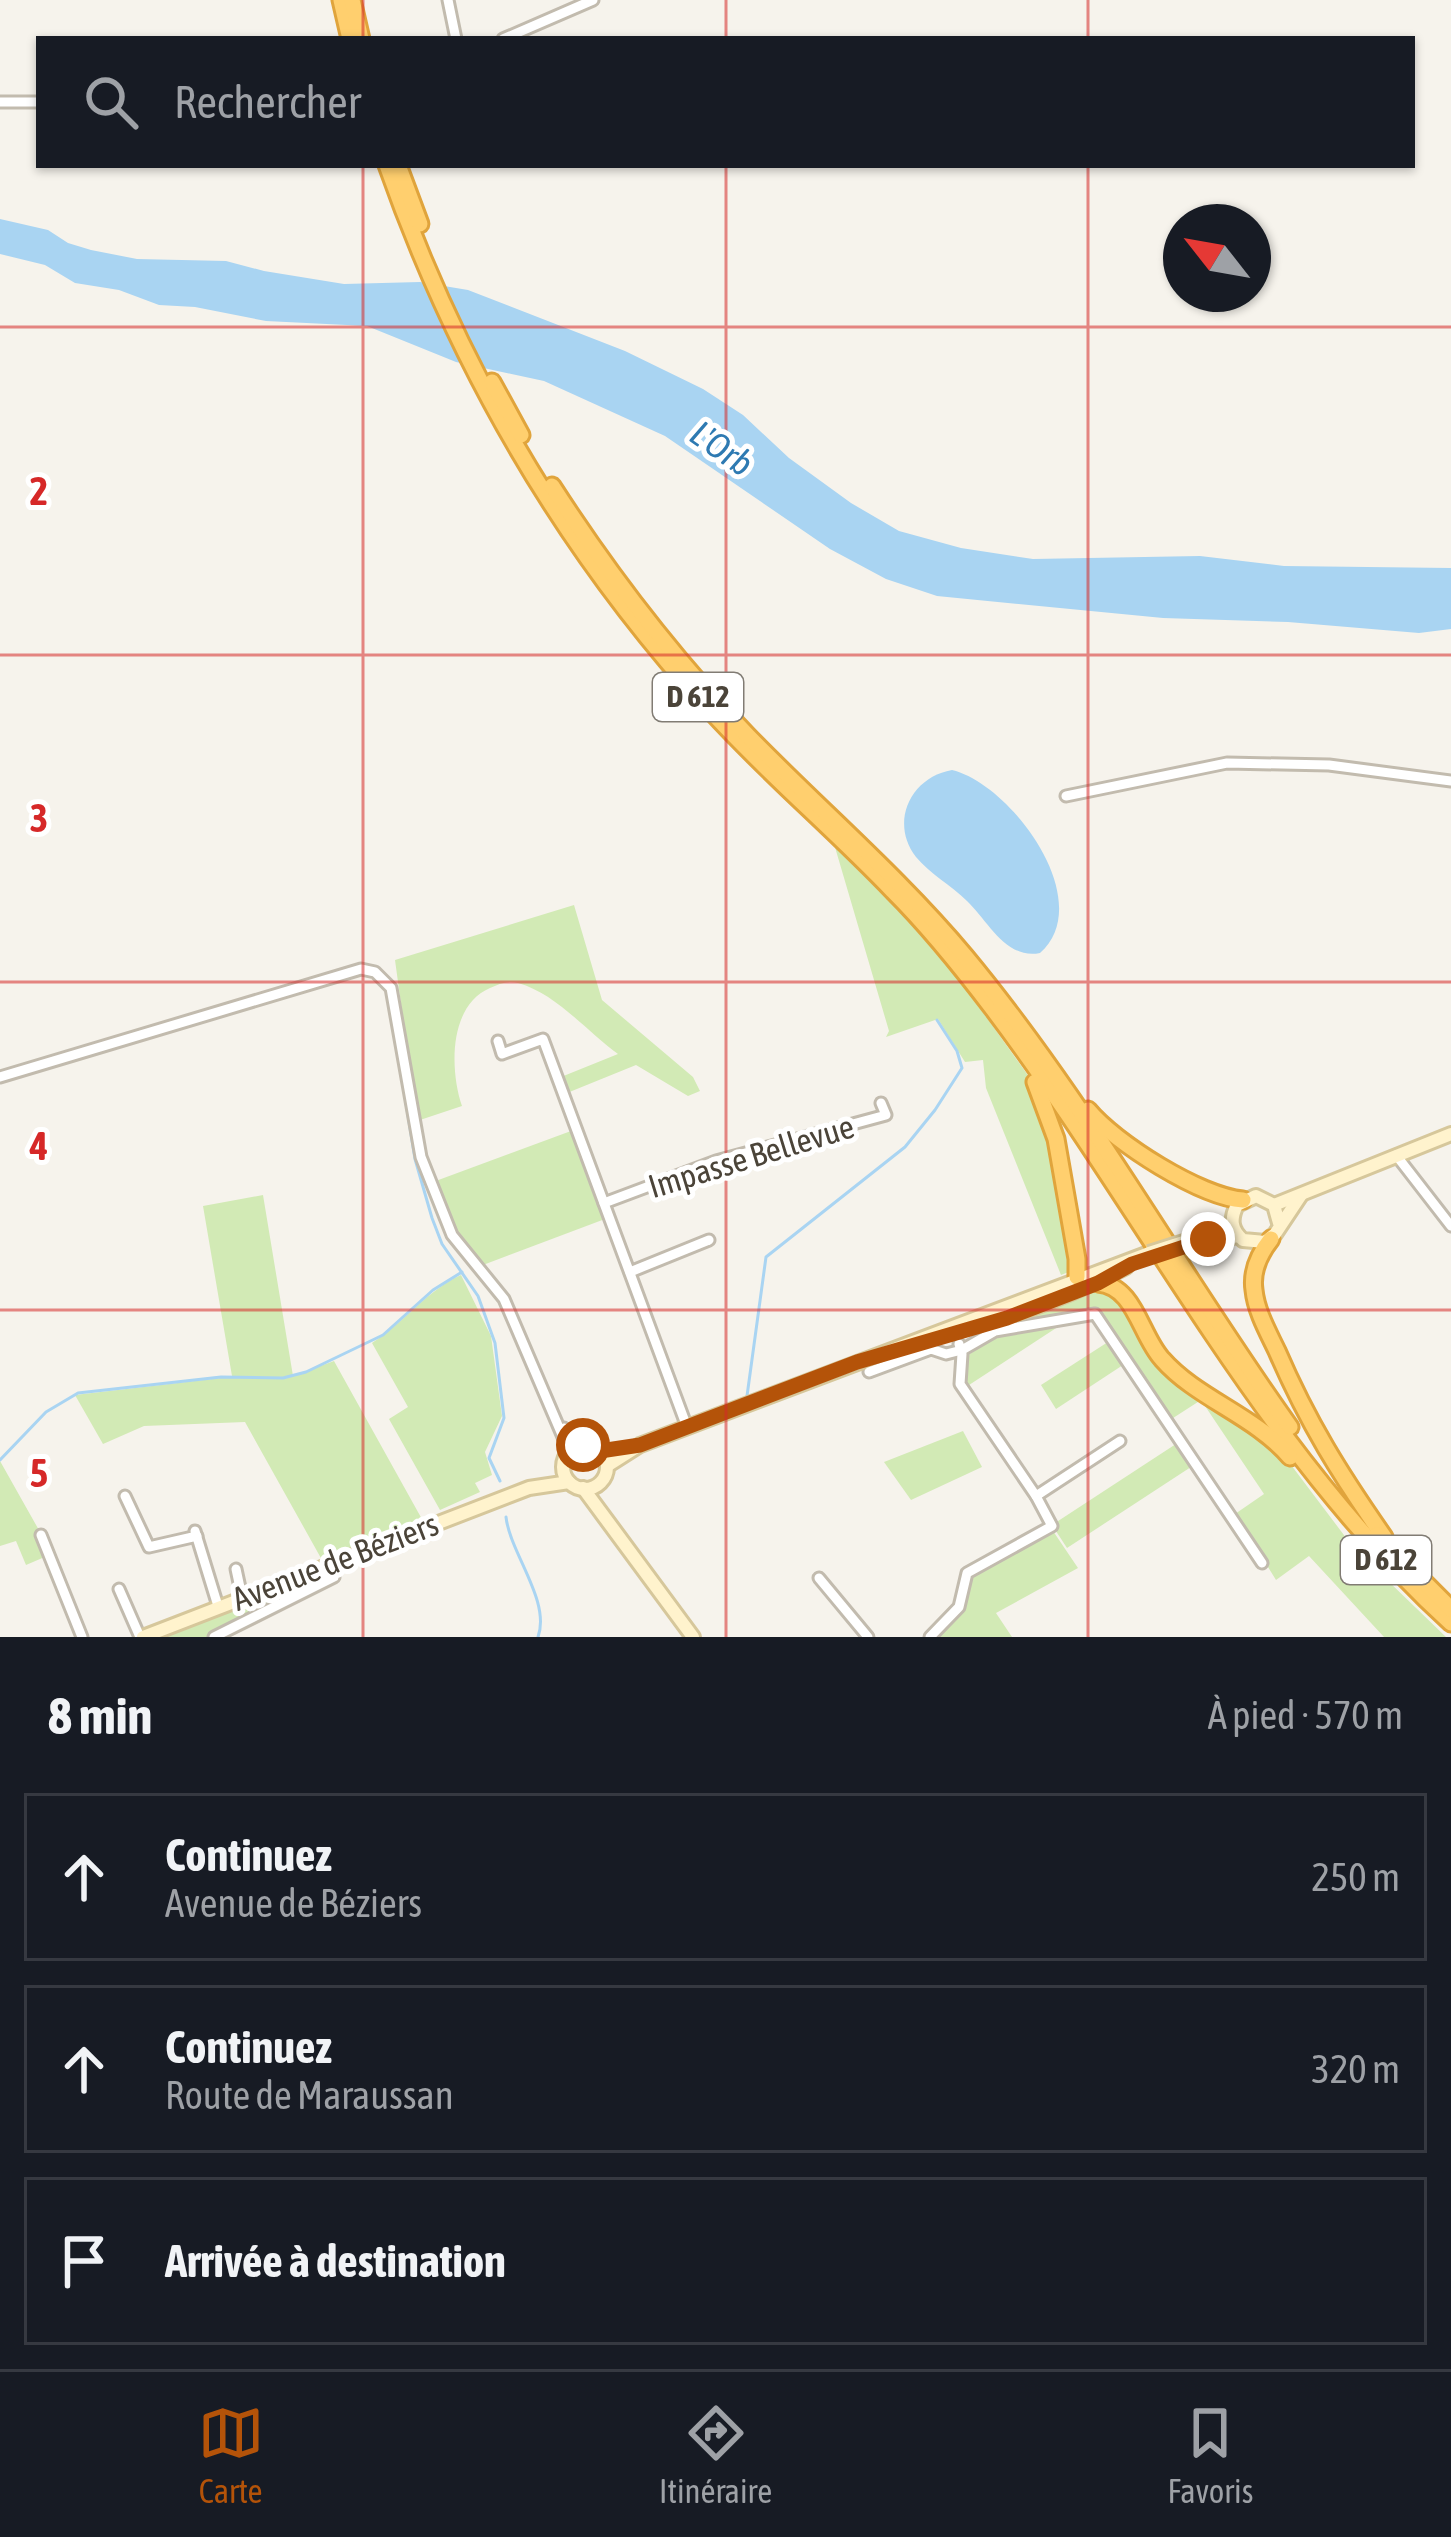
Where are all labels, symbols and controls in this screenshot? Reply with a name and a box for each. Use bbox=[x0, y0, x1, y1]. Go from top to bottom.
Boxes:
search box bbox=[36, 36, 1415, 168]
icon: search bbox=[78, 69, 144, 135]
text: Rechercher bbox=[174, 76, 361, 128]
north arrow bbox=[1163, 204, 1271, 312]
water label: L'Orb bbox=[683, 412, 761, 484]
text: 2 bbox=[30, 469, 48, 513]
road number: D 612 bbox=[653, 673, 743, 721]
text: 3 bbox=[30, 796, 48, 840]
street label: Impasse Bellevue bbox=[644, 1107, 858, 1205]
text: 4 bbox=[29, 1124, 48, 1168]
route end bbox=[1181, 1212, 1235, 1266]
route start bbox=[556, 1418, 610, 1472]
text: 5 bbox=[30, 1451, 48, 1495]
street label: Avenue de Béziers bbox=[227, 1504, 443, 1618]
road number: D 612 bbox=[1341, 1536, 1431, 1584]
text: 8 min bbox=[48, 1686, 152, 1745]
text: À pied · 570 m bbox=[1208, 1693, 1403, 1737]
text: Continuez bbox=[165, 1829, 332, 1881]
icon: ahead bbox=[51, 1844, 117, 1910]
text: 250 m bbox=[1312, 1855, 1400, 1899]
text: Avenue de Béziers bbox=[165, 1881, 422, 1925]
text: Continuez bbox=[165, 2021, 332, 2073]
icon: ahead bbox=[51, 2036, 117, 2102]
text: 320 m bbox=[1312, 2047, 1400, 2091]
text: Route de Maraussan bbox=[165, 2073, 454, 2117]
icon: arrive bbox=[51, 2228, 117, 2294]
text: Arrivée à destination bbox=[165, 2235, 506, 2287]
tab: Carte bbox=[198, 2400, 264, 2510]
tab: Itinéraire bbox=[659, 2400, 772, 2510]
tab: Favoris bbox=[1168, 2400, 1253, 2510]

